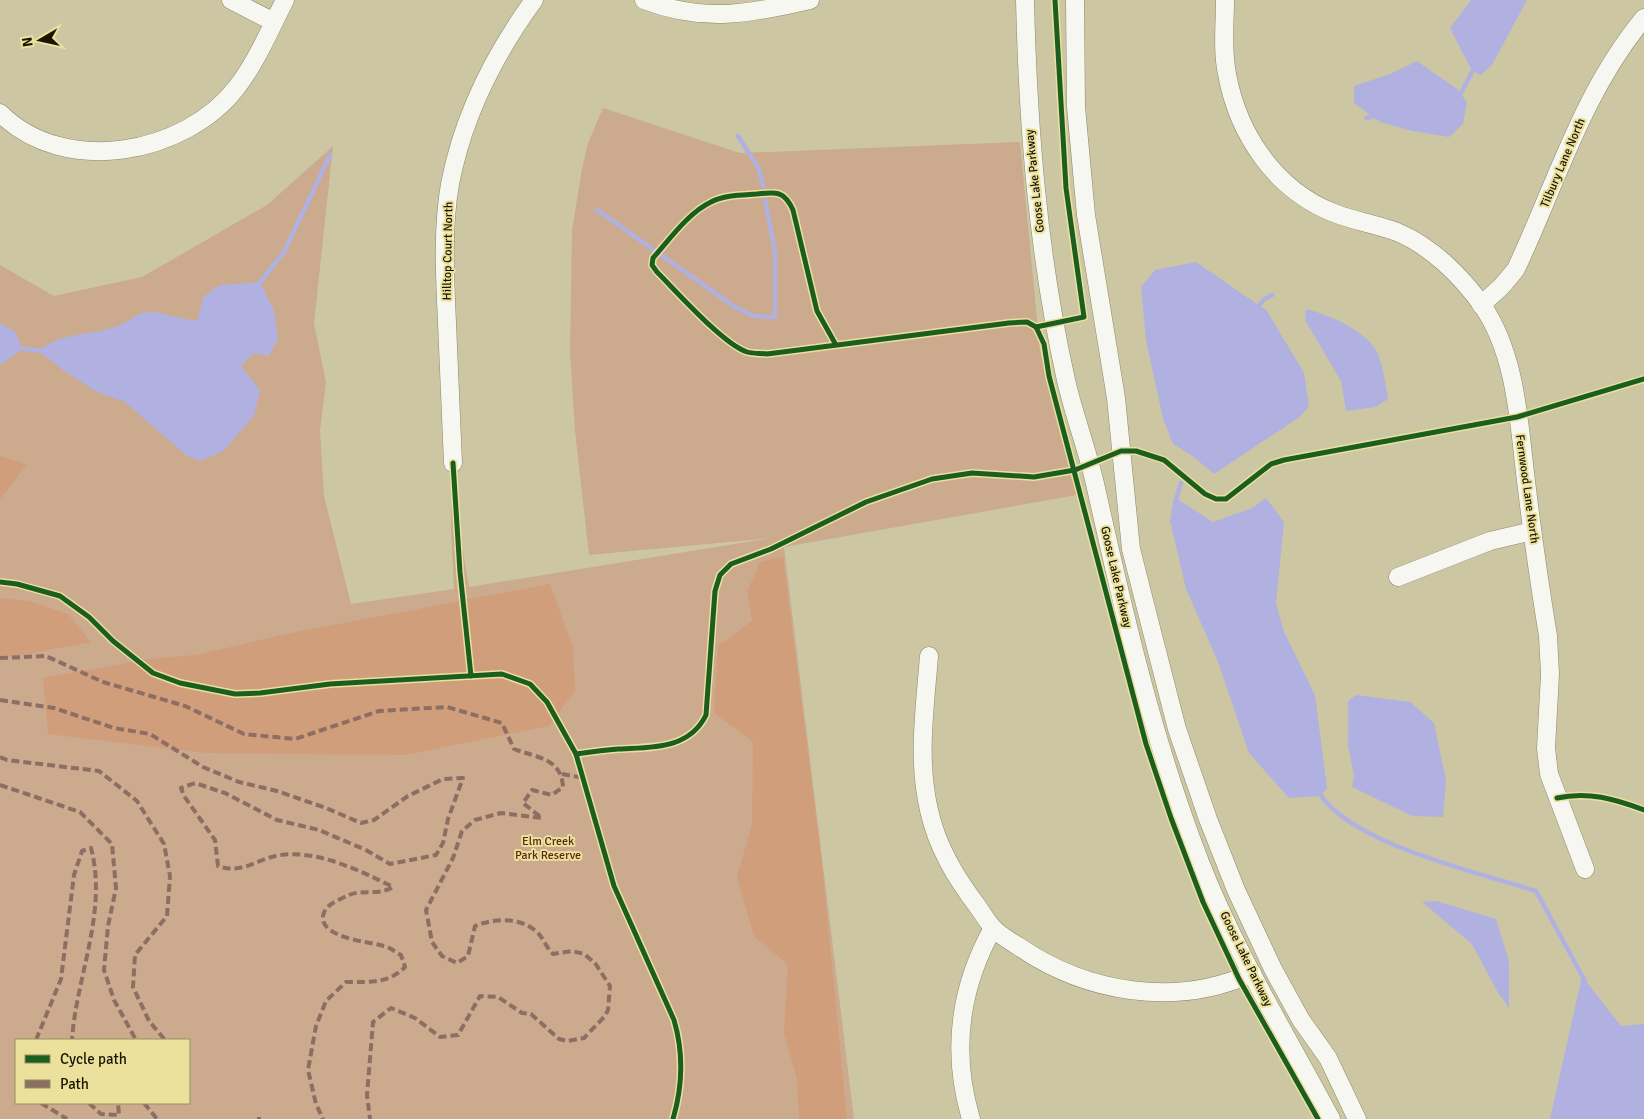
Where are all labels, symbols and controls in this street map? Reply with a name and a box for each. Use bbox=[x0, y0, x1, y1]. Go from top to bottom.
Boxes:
north arrow bbox=[15, 15, 65, 65]
text: N bbox=[18, 36, 37, 48]
street label: Tilbury Lane North bbox=[1537, 116, 1589, 210]
street label: Goose Lake Parkway bbox=[1022, 128, 1048, 233]
street label: Hilltop Court North bbox=[440, 202, 456, 300]
street label: Fernwood Lane North bbox=[1512, 434, 1542, 544]
street label: Goose Lake Parkway bbox=[1097, 525, 1135, 630]
park label: Elm Creek Park Reserve bbox=[515, 834, 581, 863]
street label: Goose Lake Parkway bbox=[1216, 909, 1276, 1009]
legend bbox=[15, 1039, 190, 1104]
text: Cycle path bbox=[60, 1050, 127, 1068]
text: Path bbox=[60, 1075, 89, 1093]

